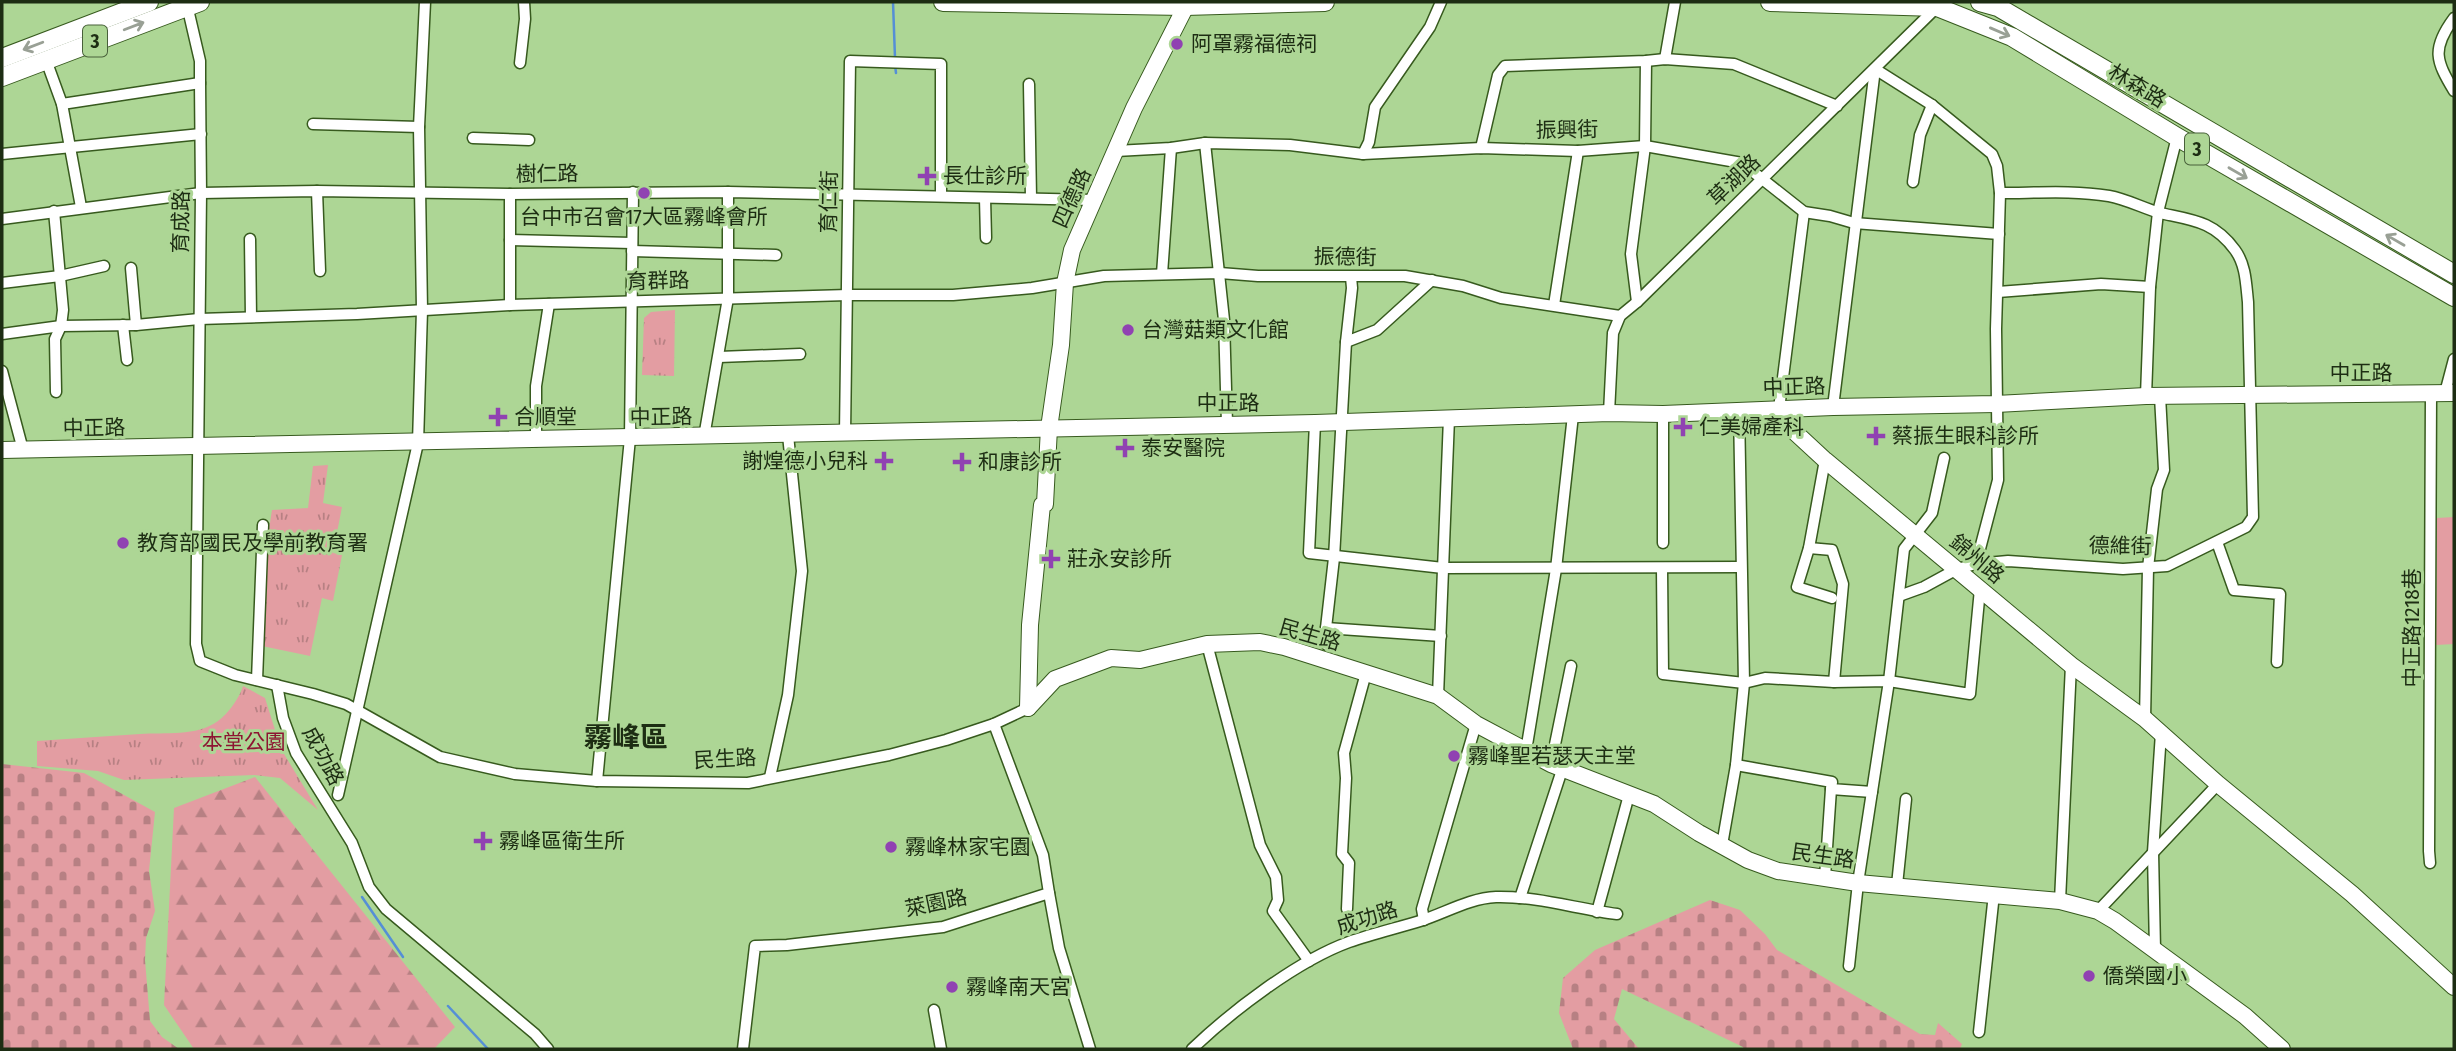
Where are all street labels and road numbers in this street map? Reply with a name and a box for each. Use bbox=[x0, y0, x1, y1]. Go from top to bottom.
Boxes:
road number: 3 bbox=[83, 25, 107, 56]
street label: 林森路 bbox=[2103, 59, 2171, 113]
street label: 振興街 bbox=[1535, 116, 1599, 144]
road number: 3 bbox=[2185, 134, 2209, 164]
street label: 草湖路 bbox=[1702, 149, 1766, 211]
street label: 樹仁路 bbox=[515, 160, 579, 188]
street label: 四德路 bbox=[1047, 164, 1097, 232]
street label: 育仁街 bbox=[815, 170, 843, 234]
street label: 育成路 bbox=[167, 190, 195, 254]
street label: 振德街 bbox=[1313, 243, 1377, 271]
street label: 育群路 bbox=[626, 267, 690, 295]
street label: 中正路 bbox=[2330, 360, 2393, 386]
street label: 中正路 bbox=[1762, 373, 1826, 401]
street label: 中正路 bbox=[1197, 390, 1260, 416]
street label: 中正路 bbox=[629, 403, 693, 431]
street label: 中正路 bbox=[62, 414, 126, 442]
street label: 錦州路 bbox=[1945, 529, 2009, 589]
street label: 德維街 bbox=[2088, 532, 2152, 560]
street label: 中正路1218巷 bbox=[2399, 568, 2425, 688]
street label: 民生路 bbox=[1276, 614, 1344, 656]
street label: 成功路 bbox=[297, 722, 349, 790]
street label: 民生路 bbox=[693, 744, 757, 774]
street label: 民生路 bbox=[1790, 839, 1856, 873]
street label: 萊園路 bbox=[902, 884, 970, 922]
street label: 成功路 bbox=[1333, 896, 1401, 940]

